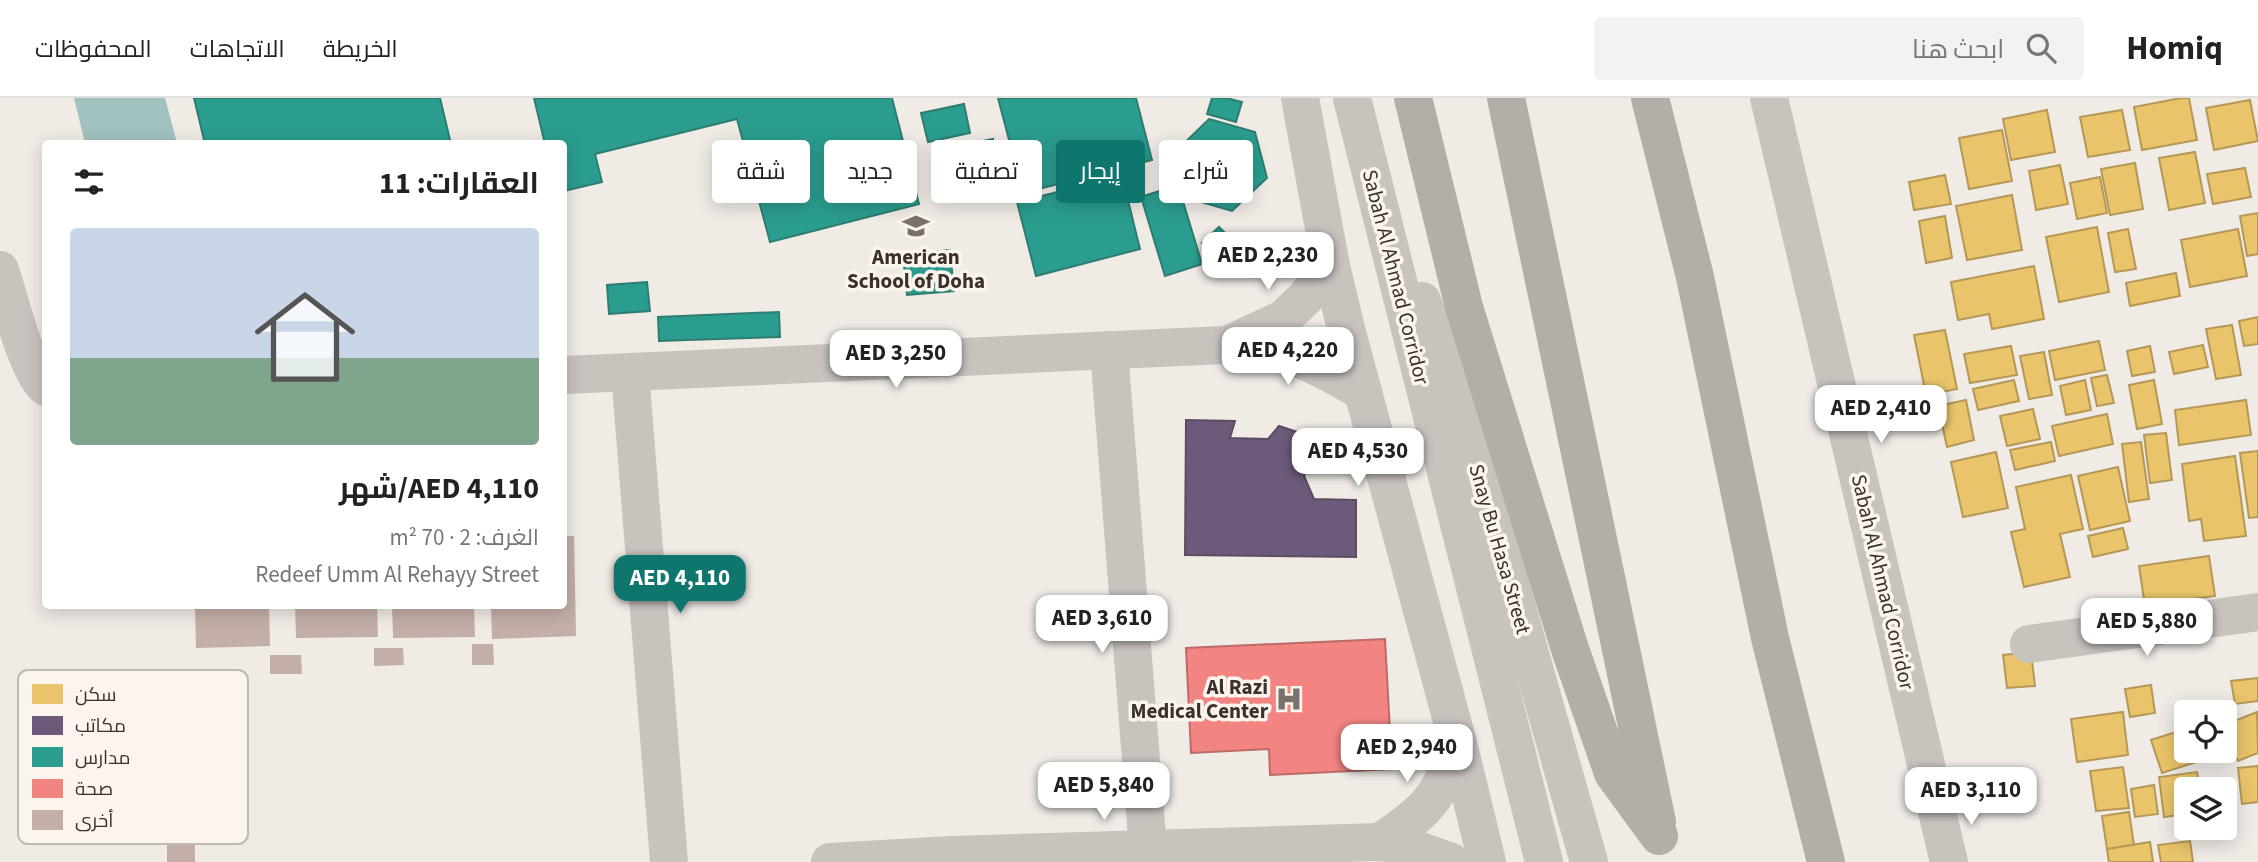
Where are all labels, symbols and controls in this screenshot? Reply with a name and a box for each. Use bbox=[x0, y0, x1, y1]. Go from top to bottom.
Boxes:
search box bbox=[1594, 17, 2084, 80]
text: Homiq bbox=[2126, 25, 2223, 72]
icon: search bbox=[2022, 29, 2060, 67]
text: ابحث هنا bbox=[1912, 31, 2004, 68]
text: المحفوظات bbox=[35, 32, 152, 67]
text: الاتجاهات bbox=[190, 32, 285, 67]
text: الخريطة bbox=[323, 32, 398, 67]
chip: شقة bbox=[712, 140, 810, 203]
chip: جديد bbox=[824, 140, 917, 203]
chip: تصفية bbox=[931, 140, 1042, 203]
chip: إيجار bbox=[1056, 140, 1145, 203]
chip: شراء bbox=[1159, 140, 1253, 203]
text: العقارات: 11 bbox=[379, 162, 539, 205]
icon: filters bbox=[70, 163, 108, 201]
street label: Sabah Al Ahmad Corridor bbox=[1355, 166, 1437, 388]
school or university icon: American School of Doha bbox=[901, 211, 931, 241]
pin: AED 2,230 bbox=[1188, 232, 1348, 292]
text: AED 2,230 bbox=[1218, 238, 1318, 271]
place label: American School of Doha bbox=[847, 242, 985, 296]
icon: home bbox=[242, 274, 368, 400]
pin: AED 4,220 bbox=[1208, 328, 1368, 387]
pin: AED 3,250 bbox=[816, 330, 976, 390]
text: AED 4,220 bbox=[1238, 333, 1338, 366]
text: AED 3,250 bbox=[846, 336, 946, 369]
pin: AED 2,410 bbox=[1801, 386, 1961, 445]
text: AED 2,410 bbox=[1831, 391, 1931, 424]
pin: AED 4,530 bbox=[1278, 428, 1438, 488]
text: AED 4,530 bbox=[1308, 434, 1408, 467]
street label: Snay Bu Hasa Street bbox=[1461, 460, 1539, 638]
text: AED 4,110/شهر bbox=[339, 467, 539, 510]
street label: Sabah Al Ahmad Corridor bbox=[1844, 471, 1923, 693]
text: الغرف: 2 · 70 m² bbox=[389, 521, 539, 554]
pin: AED 4,110 bbox=[600, 556, 760, 615]
text: Redeef Umm Al Rehayy Street bbox=[255, 558, 539, 591]
text: AED 4,110 bbox=[630, 561, 730, 594]
pin: AED 3,610 bbox=[1022, 596, 1182, 655]
pin: AED 5,880 bbox=[2067, 598, 2227, 658]
text: AED 3,610 bbox=[1052, 601, 1152, 634]
text: AED 5,880 bbox=[2097, 604, 2197, 637]
legend bbox=[18, 670, 248, 844]
place label: Al Razi Medical Center bbox=[1130, 672, 1269, 726]
text: سكن bbox=[75, 682, 117, 709]
hospital icon: Al Razi Medical Center bbox=[1274, 684, 1304, 714]
map controls bbox=[2174, 700, 2237, 840]
button: locate bbox=[2174, 700, 2237, 763]
text: مكاتب bbox=[75, 713, 126, 740]
pin: AED 2,940 bbox=[1327, 724, 1487, 784]
text: AED 2,940 bbox=[1357, 730, 1457, 763]
text: مدارس bbox=[75, 745, 130, 772]
pin: AED 5,840 bbox=[1024, 762, 1184, 822]
text: AED 5,840 bbox=[1054, 768, 1154, 801]
pin: AED 3,110 bbox=[1891, 768, 2051, 827]
text: AED 3,110 bbox=[1921, 773, 2021, 806]
text: صحة bbox=[75, 776, 113, 803]
button: layers bbox=[2174, 777, 2237, 840]
text: أخرى bbox=[75, 808, 113, 835]

